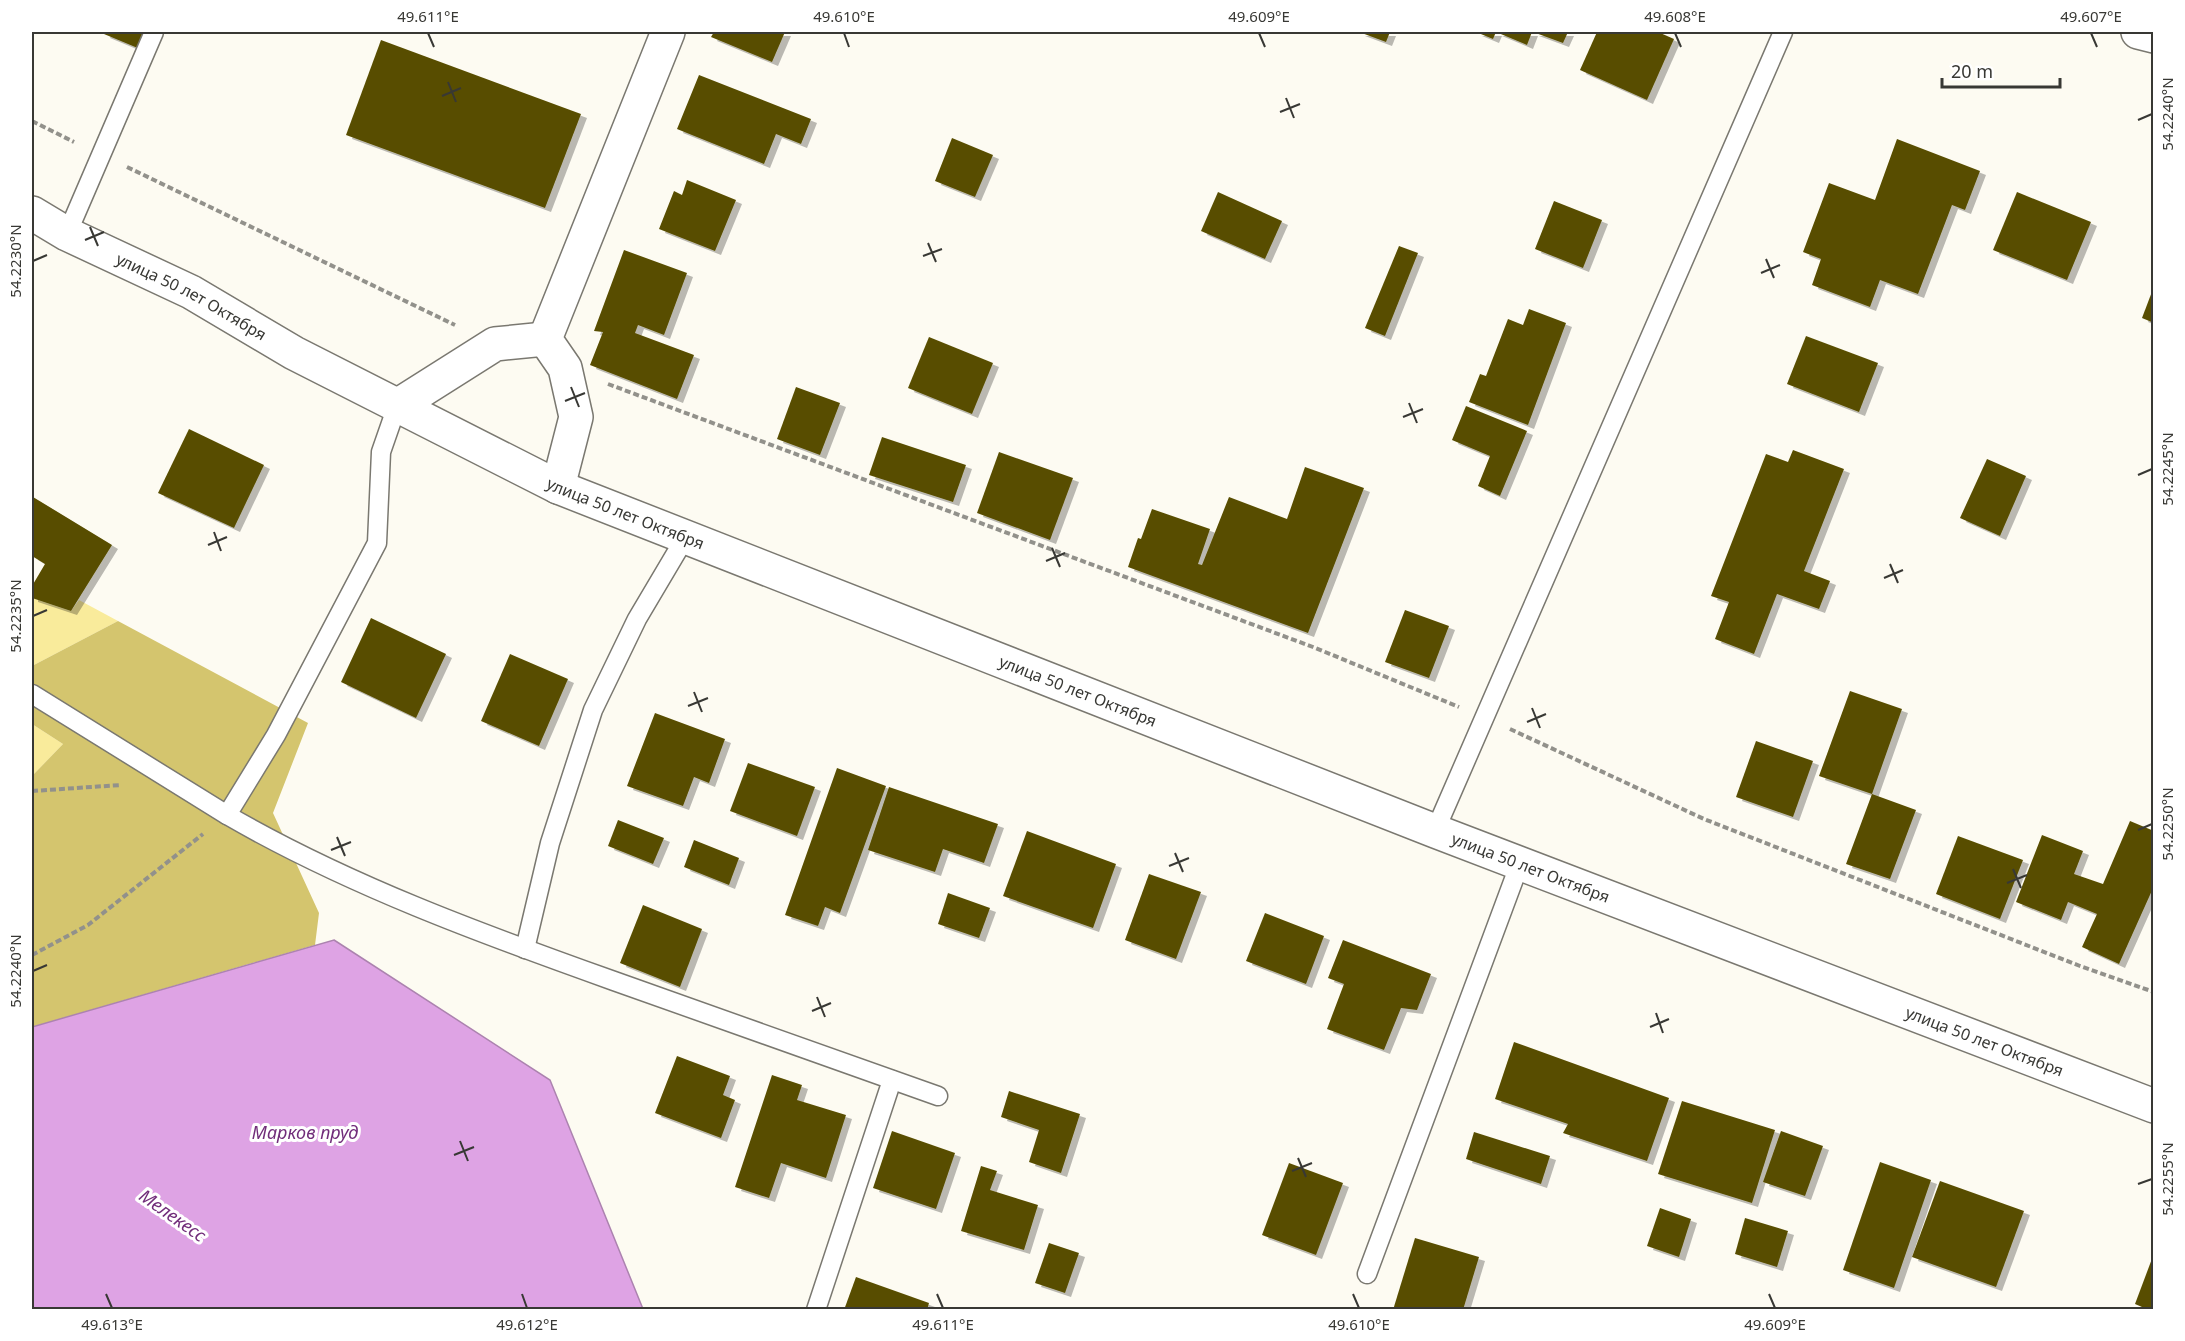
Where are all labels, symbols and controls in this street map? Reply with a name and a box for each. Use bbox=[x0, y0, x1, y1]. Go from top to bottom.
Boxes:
text: 49.611°E bbox=[397, 6, 459, 26]
text: 49.610°E bbox=[813, 6, 875, 26]
text: 49.609°E bbox=[1228, 6, 1290, 26]
text: 49.608°E bbox=[1644, 6, 1706, 26]
text: 49.607°E bbox=[2060, 6, 2122, 26]
scale bar bbox=[1942, 51, 2060, 89]
text: 20 m bbox=[1951, 59, 1993, 83]
text: 54.2240°N bbox=[2157, 77, 2177, 151]
text: 54.2230°N bbox=[5, 224, 25, 298]
street label: улица 50 лет Октября bbox=[113, 248, 271, 345]
text: 54.2245°N bbox=[2157, 432, 2177, 506]
street label: улица 50 лет Октября bbox=[543, 472, 707, 554]
text: 54.2235°N bbox=[5, 579, 25, 653]
street label: улица 50 лет Октября bbox=[996, 650, 1160, 732]
text: 54.2250°N bbox=[2157, 787, 2177, 861]
street label: улица 50 лет Октября bbox=[1449, 827, 1613, 908]
text: 54.2240°N bbox=[5, 934, 25, 1008]
street label: улица 50 лет Октября bbox=[1902, 1001, 2067, 1081]
water label: Марков пруд bbox=[252, 1120, 358, 1144]
text: 54.2255°N bbox=[2157, 1142, 2177, 1216]
water label: Мелекесс bbox=[135, 1183, 212, 1247]
text: 49.613°E bbox=[81, 1314, 143, 1334]
text: 49.612°E bbox=[496, 1314, 558, 1334]
text: 49.611°E bbox=[912, 1314, 974, 1334]
text: 49.610°E bbox=[1328, 1314, 1390, 1334]
text: 49.609°E bbox=[1744, 1314, 1806, 1334]

